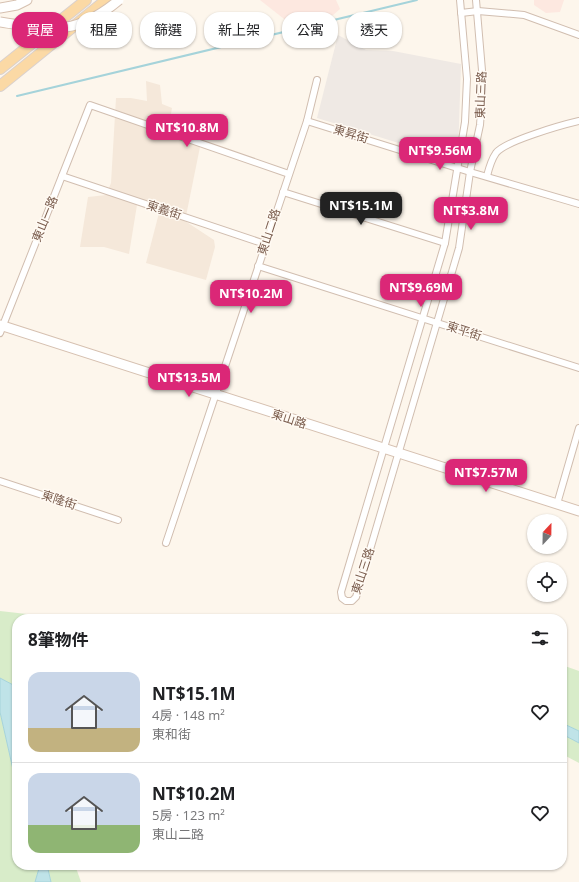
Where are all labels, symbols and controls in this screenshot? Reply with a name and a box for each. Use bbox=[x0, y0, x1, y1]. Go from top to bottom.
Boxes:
chip: 買屋 bbox=[12, 12, 68, 48]
chip: 租屋 bbox=[76, 12, 132, 48]
chip: 篩選 bbox=[140, 12, 196, 48]
chip: 新上架 bbox=[204, 12, 274, 48]
chip: 公寓 bbox=[282, 12, 338, 48]
chip: 透天 bbox=[346, 12, 402, 48]
street label: 東山三路 bbox=[471, 71, 490, 119]
pin: NT$10.8M bbox=[146, 114, 228, 148]
text: NT$10.8M bbox=[155, 118, 219, 136]
street label: 東昇街 bbox=[331, 120, 371, 147]
pin: NT$9.56M bbox=[399, 137, 481, 171]
text: NT$9.56M bbox=[408, 141, 472, 159]
pin: NT$15.1M bbox=[320, 192, 402, 226]
street label: 東山一路 bbox=[28, 193, 61, 244]
street label: 東義街 bbox=[144, 196, 184, 223]
text: NT$15.1M bbox=[329, 196, 393, 214]
pin: NT$3.8M bbox=[434, 197, 508, 231]
text: NT$3.8M bbox=[443, 201, 499, 219]
street label: 東山二路 bbox=[253, 206, 284, 257]
pin: NT$9.69M bbox=[380, 274, 462, 308]
text: NT$9.69M bbox=[389, 278, 453, 296]
pin: NT$10.2M bbox=[210, 280, 292, 314]
text: NT$10.2M bbox=[219, 284, 283, 302]
street label: 東平街 bbox=[444, 317, 484, 344]
pin: NT$13.5M bbox=[148, 364, 230, 398]
text: NT$13.5M bbox=[157, 368, 221, 386]
street label: 東山路 bbox=[269, 405, 309, 432]
pin: NT$7.57M bbox=[445, 459, 527, 493]
text: NT$7.57M bbox=[454, 463, 518, 481]
street label: 東隆街 bbox=[39, 486, 79, 513]
north arrow bbox=[527, 514, 567, 554]
map controls bbox=[527, 514, 567, 602]
street label: 東山三路 bbox=[347, 545, 378, 596]
button: locate bbox=[527, 562, 567, 602]
icon: filters bbox=[529, 627, 551, 649]
text: 8筆物件 bbox=[28, 628, 89, 651]
text: NT$15.1M bbox=[152, 682, 235, 705]
icon: home bbox=[60, 688, 108, 736]
icon: heart bbox=[529, 701, 551, 723]
text: 4房 · 148 m² bbox=[152, 706, 225, 724]
text: 東和街 bbox=[152, 725, 191, 743]
text: NT$10.2M bbox=[152, 782, 235, 805]
icon: home bbox=[60, 789, 108, 837]
icon: heart bbox=[529, 802, 551, 824]
text: 5房 · 123 m² bbox=[152, 806, 225, 824]
text: 東山二路 bbox=[152, 825, 204, 843]

